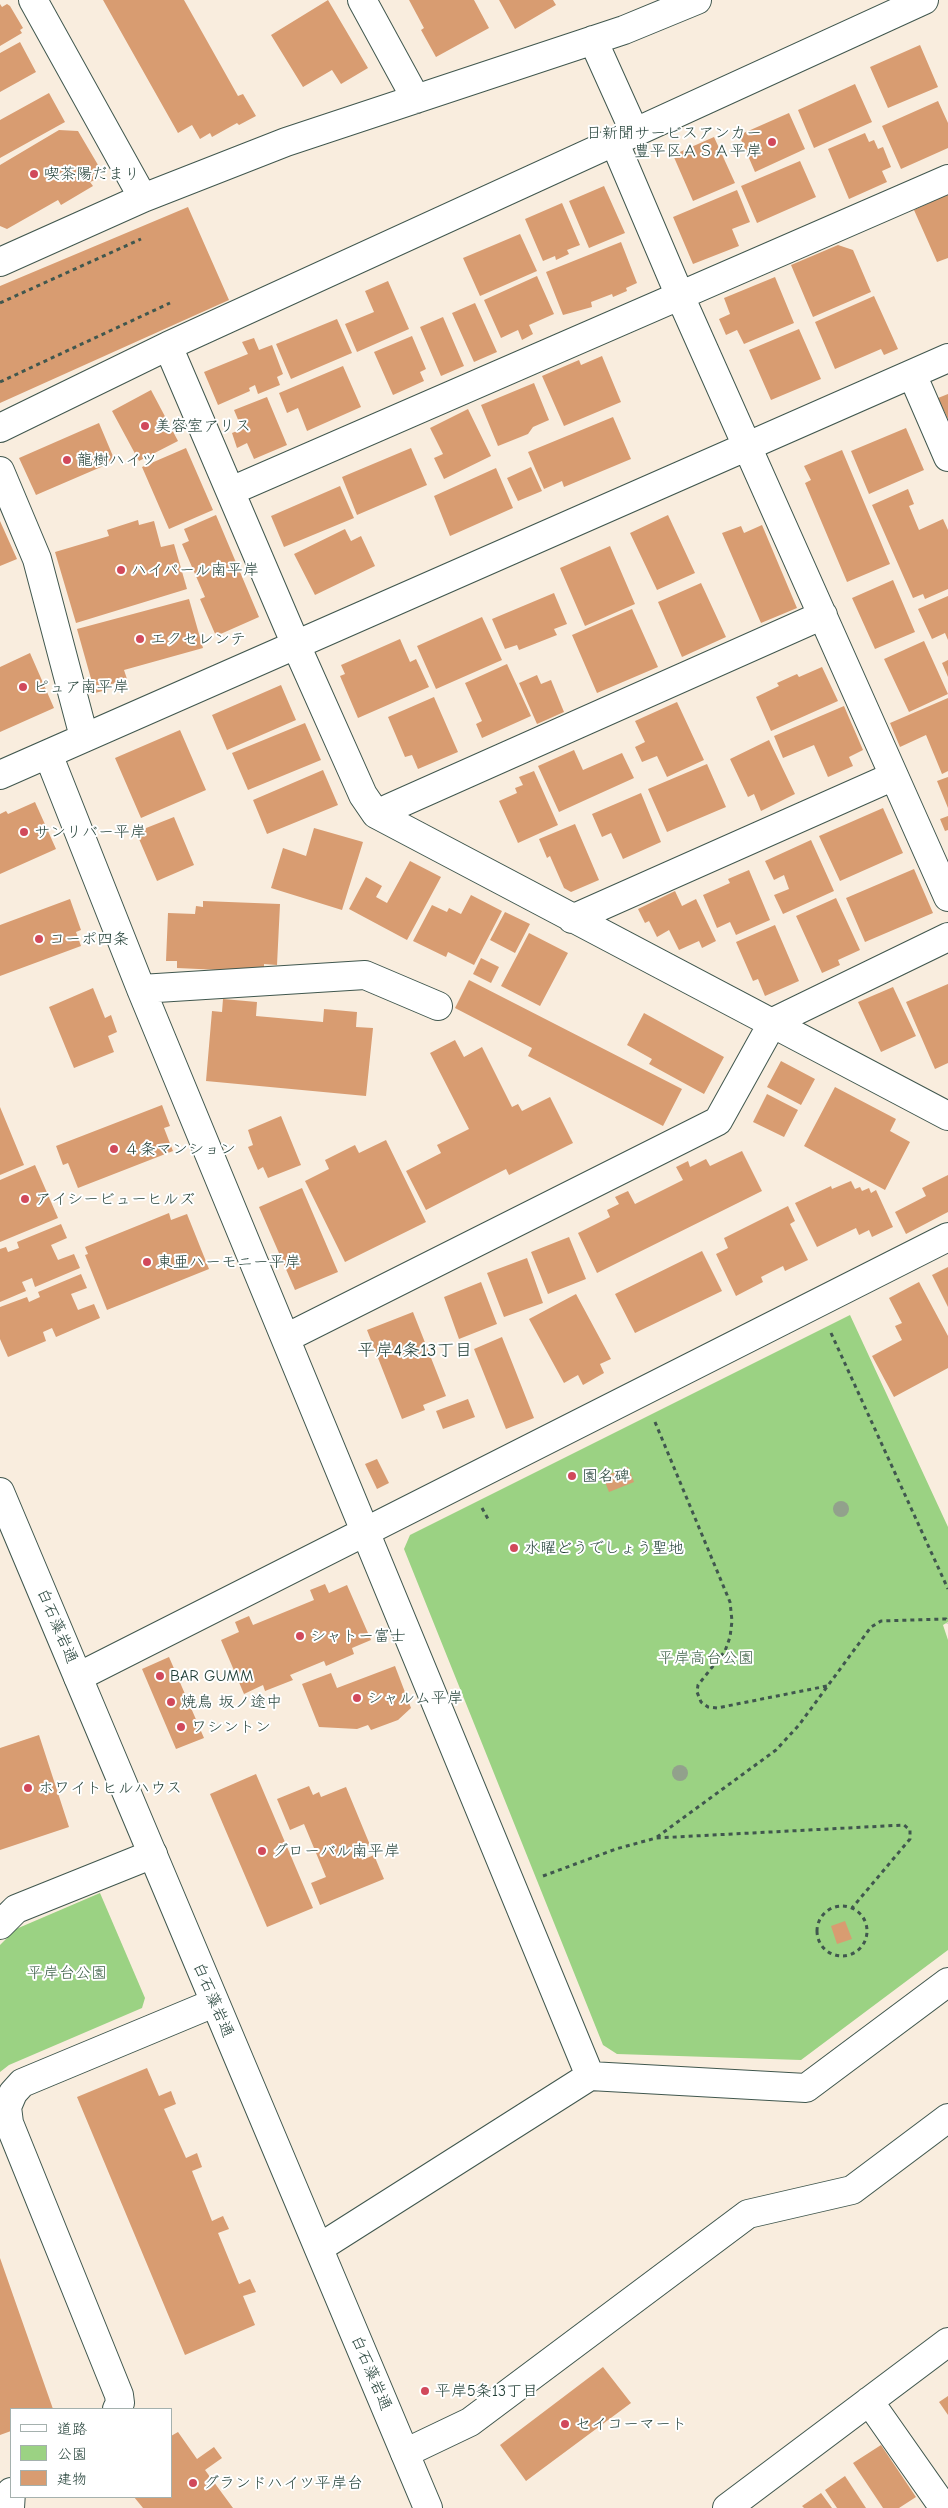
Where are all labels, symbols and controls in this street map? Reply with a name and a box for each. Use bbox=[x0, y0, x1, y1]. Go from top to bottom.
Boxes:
place label: 日新聞サービスアンカー 豊平区ＡＳＡ平岸 bbox=[586, 123, 762, 161]
marker: 日新聞サービスアンカー 豊平区ＡＳＡ平岸 bbox=[766, 136, 778, 148]
place label: 喫茶陽だまり bbox=[44, 164, 140, 184]
marker: 喫茶陽だまり bbox=[28, 168, 40, 180]
place label: 美容室アリス bbox=[155, 416, 251, 436]
marker: 美容室アリス bbox=[139, 420, 151, 432]
place label: 龍樹ハイツ bbox=[77, 450, 157, 470]
marker: 龍樹ハイツ bbox=[61, 454, 73, 466]
place label: ハイパール南平岸 bbox=[131, 560, 259, 580]
marker: ハイパール南平岸 bbox=[115, 564, 127, 576]
place label: エクセレンテ bbox=[150, 629, 246, 649]
marker: エクセレンテ bbox=[134, 633, 146, 645]
place label: ピュア南平岸 bbox=[33, 677, 129, 697]
marker: ピュア南平岸 bbox=[17, 681, 29, 693]
place label: サンリバー平岸 bbox=[34, 822, 146, 842]
marker: サンリバー平岸 bbox=[18, 826, 30, 838]
place label: コーポ四条 bbox=[49, 929, 129, 949]
marker: コーポ四条 bbox=[33, 933, 45, 945]
place label: ４条マンション bbox=[124, 1139, 236, 1159]
marker: ４条マンション bbox=[108, 1143, 120, 1155]
place label: アイシービューヒルズ bbox=[35, 1189, 195, 1209]
marker: アイシービューヒルズ bbox=[19, 1193, 31, 1205]
place label: 東亜ハーモニー平岸 bbox=[157, 1252, 301, 1272]
marker: 東亜ハーモニー平岸 bbox=[141, 1256, 153, 1268]
district label: 平岸4条13丁目 bbox=[358, 1340, 472, 1362]
place label: 園名碑 bbox=[582, 1466, 630, 1486]
marker: 園名碑 bbox=[566, 1470, 578, 1482]
place label: 水曜どうでしょう聖地 bbox=[524, 1538, 684, 1558]
marker: 水曜どうでしょう聖地 bbox=[508, 1542, 520, 1554]
street label: 白石藻岩通 bbox=[33, 1585, 81, 1667]
place label: シャトー富士 bbox=[310, 1626, 406, 1646]
marker: シャトー富士 bbox=[294, 1630, 306, 1642]
park label: 平岸高台公園 bbox=[658, 1648, 754, 1668]
place label: BAR GUMM bbox=[170, 1666, 253, 1686]
marker: BAR GUMM bbox=[154, 1670, 166, 1682]
place label: シャルム平岸 bbox=[367, 1688, 463, 1708]
place label: 焼鳥 坂ノ途中 bbox=[181, 1692, 282, 1712]
marker: シャルム平岸 bbox=[351, 1692, 363, 1704]
marker: 焼鳥 坂ノ途中 bbox=[165, 1696, 177, 1708]
place label: ワシントン bbox=[191, 1717, 271, 1737]
marker: ワシントン bbox=[175, 1721, 187, 1733]
place label: ホワイトヒルハウス bbox=[38, 1778, 182, 1798]
marker: ホワイトヒルハウス bbox=[22, 1782, 34, 1794]
place label: グローバル南平岸 bbox=[272, 1841, 400, 1861]
marker: グローバル南平岸 bbox=[256, 1845, 268, 1857]
street label: 白石藻岩通 bbox=[189, 1959, 237, 2041]
park label: 平岸台公園 bbox=[27, 1963, 107, 1983]
street label: 白石藻岩通 bbox=[347, 2332, 395, 2414]
place label: 平岸5条13丁目 bbox=[435, 2381, 538, 2401]
marker: 平岸5条13丁目 bbox=[419, 2385, 431, 2397]
legend bbox=[10, 2408, 172, 2498]
place label: セイコーマート bbox=[575, 2414, 687, 2434]
marker: セイコーマート bbox=[559, 2418, 571, 2430]
text: 道路 bbox=[57, 2420, 87, 2438]
text: 公園 bbox=[57, 2445, 87, 2463]
text: 建物 bbox=[57, 2470, 87, 2488]
place label: グランドハイツ平岸台 bbox=[203, 2473, 363, 2493]
marker: グランドハイツ平岸台 bbox=[187, 2477, 199, 2489]

